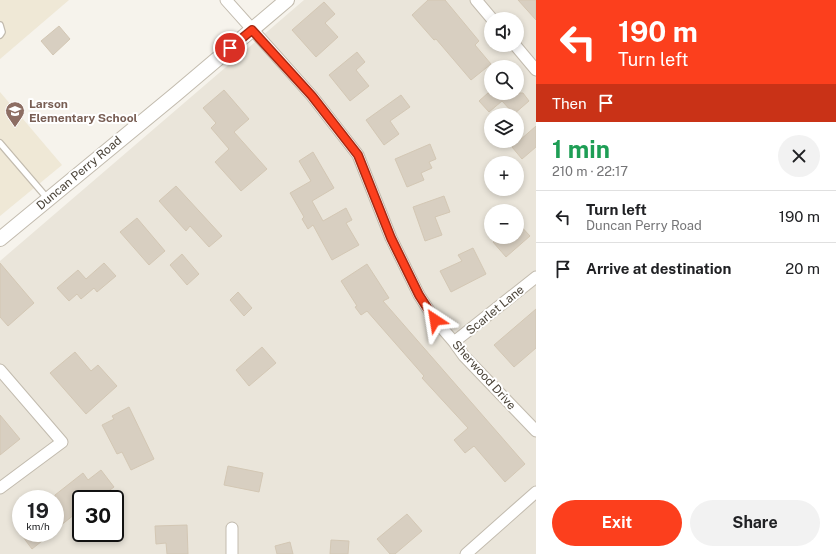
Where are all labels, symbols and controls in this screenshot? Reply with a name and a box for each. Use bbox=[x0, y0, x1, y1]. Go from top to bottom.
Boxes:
map controls bbox=[484, 12, 524, 244]
button: sound bbox=[484, 12, 524, 52]
text: 190 m bbox=[618, 15, 698, 48]
icon: left bbox=[552, 16, 604, 68]
pin bbox=[213, 31, 247, 65]
icon: arrive bbox=[219, 37, 241, 59]
text: Turn left bbox=[618, 49, 688, 70]
button: search bbox=[484, 60, 524, 100]
icon: arrive bbox=[595, 92, 617, 114]
text: Then bbox=[552, 95, 587, 112]
place label: Larson Elementary School bbox=[29, 97, 138, 125]
school or university icon: Larson Elementary School bbox=[4, 100, 26, 128]
button: layers bbox=[484, 108, 524, 148]
street label: Duncan Perry Road bbox=[34, 133, 124, 213]
text: 1 min bbox=[552, 135, 610, 163]
button: close bbox=[778, 135, 820, 177]
button: + bbox=[484, 156, 524, 196]
text: 210 m · 22:17 bbox=[552, 164, 628, 179]
text: Turn left bbox=[586, 201, 647, 218]
button: − bbox=[484, 204, 524, 244]
icon: left bbox=[552, 206, 574, 228]
text: 190 m bbox=[779, 208, 820, 225]
text: Duncan Perry Road bbox=[586, 218, 702, 233]
icon: arrive bbox=[552, 258, 574, 280]
text: Arrive at destination bbox=[586, 260, 731, 277]
text: 20 m bbox=[785, 260, 820, 277]
street label: Scarlet Lane bbox=[463, 282, 527, 338]
position arrow bbox=[414, 299, 456, 341]
street label: Sherwood Drive bbox=[449, 338, 519, 413]
speed limit sign: 30 bbox=[72, 490, 124, 542]
text: 19 bbox=[27, 499, 49, 523]
button: Exit bbox=[552, 500, 682, 546]
button: Share bbox=[690, 500, 820, 546]
text: km/h bbox=[26, 520, 50, 532]

